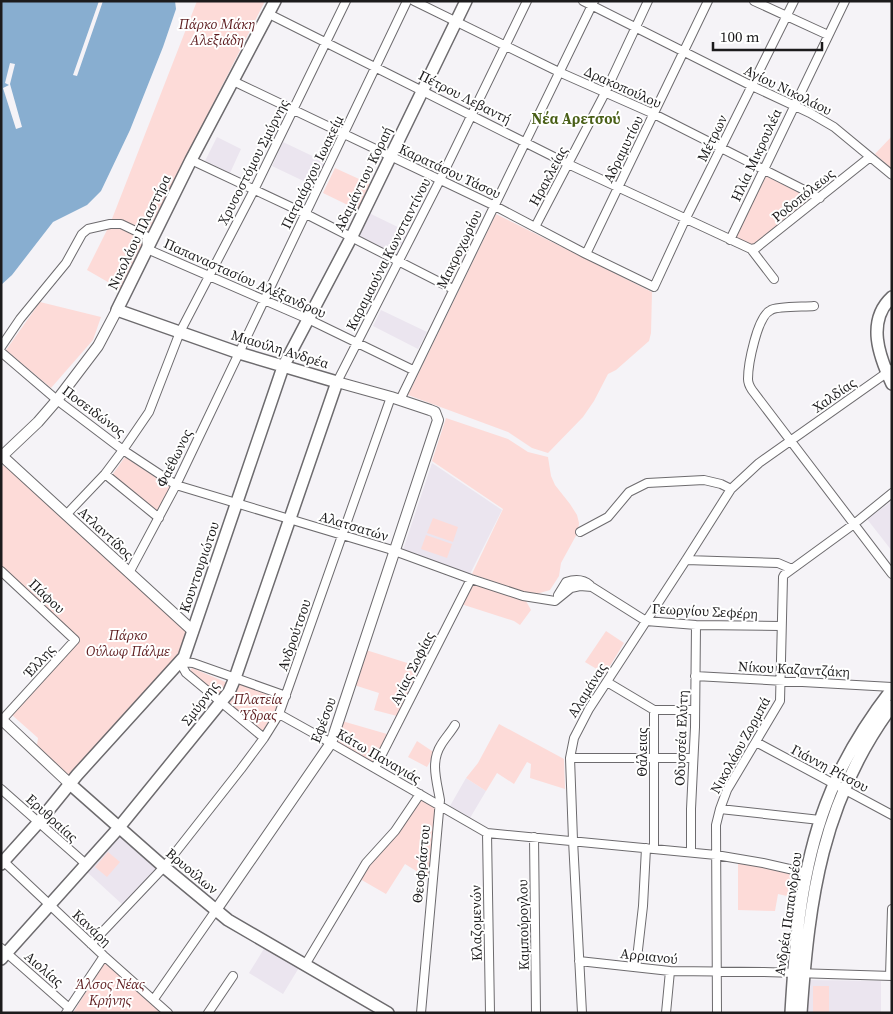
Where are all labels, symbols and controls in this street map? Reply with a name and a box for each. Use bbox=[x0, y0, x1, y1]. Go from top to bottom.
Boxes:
park label: Πάρκο Μάκη Αλεξιάδη bbox=[178, 14, 255, 50]
scale bar bbox=[713, 20, 822, 52]
text: 100 m bbox=[720, 26, 760, 47]
street label: Αγίου Νικολάου bbox=[741, 60, 835, 120]
street label: Δρακοπούλου bbox=[581, 61, 665, 113]
street label: Πέτρου Λεβαντή bbox=[415, 65, 515, 129]
street label: Χρυσοστόμου Σμύρνης bbox=[213, 95, 293, 229]
street label: Ηλία Μικρουλέα bbox=[726, 105, 786, 205]
district label: Νέα Αρετσού bbox=[531, 108, 621, 129]
street label: Μέτρων bbox=[692, 111, 732, 165]
street label: Πατριάρχου Ιωακείμ bbox=[276, 112, 348, 232]
street label: Αδραμυτίου bbox=[598, 112, 648, 186]
street label: Αδαμάντιου Κοραή bbox=[329, 123, 397, 235]
street label: Καρατάσου Τάσου bbox=[396, 139, 504, 203]
street label: Ηρακλείας bbox=[524, 143, 572, 209]
street label: Ροδοπόλεως bbox=[767, 163, 839, 227]
street label: Νικολάου Πλαστήρα bbox=[102, 171, 176, 293]
street label: Καραμαούνα Κωνσταντίνου bbox=[341, 174, 435, 334]
street label: Μακροχωρίου bbox=[431, 206, 487, 292]
street label: Παπαναστασίου Αλέξανδρου bbox=[161, 233, 329, 323]
street label: Μιαούλη Ανδρέα bbox=[229, 325, 331, 373]
street label: Χαλδίας bbox=[808, 373, 860, 417]
street label: Ποσειδώνος bbox=[58, 381, 130, 441]
street label: Φαέθωνος bbox=[151, 426, 197, 490]
street label: Ατλαντίδος bbox=[74, 502, 138, 564]
street label: Αλατσατών bbox=[317, 506, 391, 546]
street label: Κουντουριώτου bbox=[174, 519, 224, 615]
street label: Πάφου bbox=[25, 574, 69, 618]
street label: Ανδρούτσου bbox=[272, 597, 316, 673]
street label: Γεωργίου Σεφέρη bbox=[652, 598, 758, 624]
park label: Πάρκο Ούλωφ Πάλμε bbox=[86, 625, 170, 661]
street label: Αγίας Σοφίας bbox=[385, 628, 439, 708]
street label: Έλλης bbox=[18, 640, 60, 683]
street label: Νίκου Καζαντζάκη bbox=[737, 656, 851, 682]
street label: Αλαμάνας bbox=[562, 659, 612, 721]
street label: Σμύρνης bbox=[177, 676, 223, 730]
park label: Πλατεία Ύδρας bbox=[232, 689, 283, 725]
street label: Οδυσσέα Ελύτη bbox=[669, 690, 693, 786]
street label: Νικολάου Ζορμπά bbox=[705, 693, 775, 797]
street label: Εφέσου bbox=[305, 694, 341, 746]
street label: Κάτω Παναγιάς bbox=[333, 724, 425, 788]
street label: Θάλειας bbox=[632, 727, 652, 777]
street label: Γιάννη Ρίτσου bbox=[788, 739, 872, 797]
street label: Ερυθραίας bbox=[22, 789, 82, 847]
street label: Θεοφράστου bbox=[407, 824, 435, 904]
street label: Βρυούλων bbox=[162, 843, 222, 899]
street label: Ανδρέα Παπανδρέου bbox=[769, 851, 807, 977]
street label: Καμπούρογλου bbox=[512, 879, 534, 971]
street label: Κλαζομενών bbox=[465, 885, 487, 961]
street label: Κανάρη bbox=[68, 905, 116, 951]
street label: Αρριανού bbox=[619, 943, 679, 969]
street label: Αιολίας bbox=[20, 946, 68, 992]
park label: Άλσος Νέας Κρήνης bbox=[74, 974, 145, 1010]

